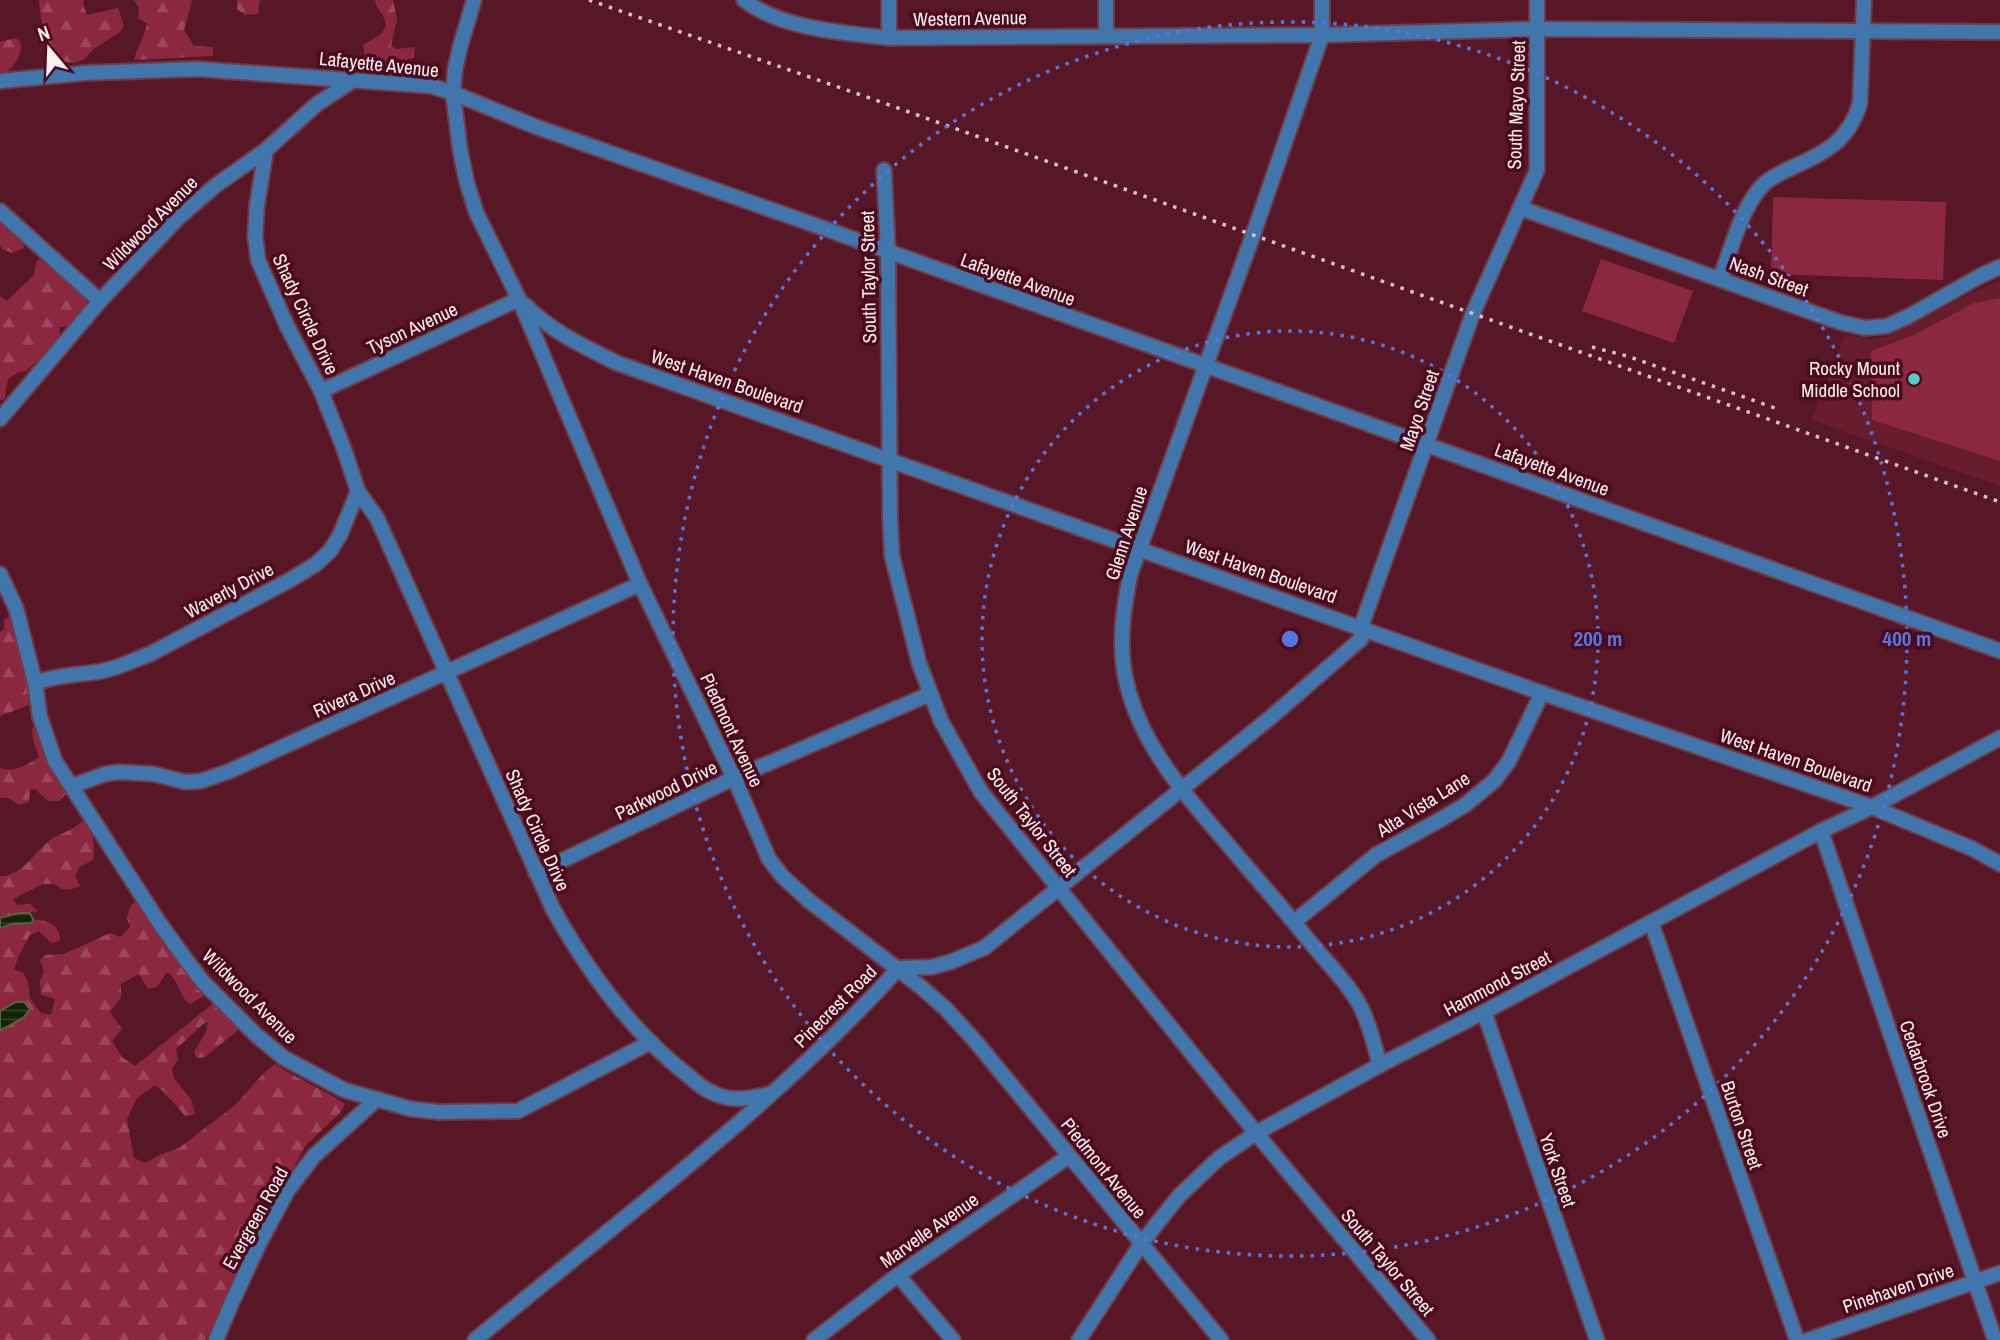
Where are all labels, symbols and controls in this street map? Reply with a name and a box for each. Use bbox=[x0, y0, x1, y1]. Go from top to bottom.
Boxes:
street label: Western Avenue bbox=[913, 4, 1027, 32]
north arrow bbox=[14, 14, 84, 84]
text: N bbox=[34, 19, 53, 47]
street label: South Mayo Street bbox=[1501, 39, 1531, 170]
street label: Lafayette Avenue bbox=[318, 45, 440, 83]
street label: Wildwood Avenue bbox=[97, 170, 203, 276]
street label: South Taylor Street bbox=[854, 210, 882, 343]
street label: Lafayette Avenue bbox=[957, 246, 1079, 312]
street label: Shady Circle Drive bbox=[267, 249, 345, 379]
street label: Nash Street bbox=[1726, 250, 1813, 303]
street label: Tyson Avenue bbox=[362, 296, 462, 360]
street label: West Haven Boulevard bbox=[648, 343, 806, 419]
place label: Rocky Mount Middle School bbox=[1801, 355, 1901, 403]
street label: Mayo Street bbox=[1393, 365, 1445, 454]
marker: Rocky Mount Middle School bbox=[1906, 371, 1922, 387]
street label: Lafayette Avenue bbox=[1491, 436, 1613, 502]
street label: Glenn Avenue bbox=[1099, 483, 1153, 583]
street label: West Haven Boulevard bbox=[1182, 533, 1340, 609]
street label: Waverly Drive bbox=[180, 556, 278, 624]
text: 200 m bbox=[1574, 624, 1622, 653]
text: 400 m bbox=[1883, 624, 1931, 653]
centre of rings bbox=[1278, 627, 1302, 651]
street label: Rivera Drive bbox=[309, 664, 399, 724]
street label: Piedmont Avenue bbox=[694, 669, 770, 791]
street label: West Haven Boulevard bbox=[1717, 722, 1875, 798]
street label: Parkwood Drive bbox=[610, 754, 722, 826]
street label: South Taylor Street bbox=[981, 762, 1083, 883]
street label: Shady Circle Drive bbox=[500, 765, 576, 895]
street label: Alta Vista Lane bbox=[1371, 765, 1475, 843]
street label: Wildwood Avenue bbox=[197, 943, 303, 1049]
street label: Hammond Street bbox=[1439, 944, 1556, 1022]
street label: Pinecrest Road bbox=[788, 959, 882, 1053]
street label: Cedarbrook Drive bbox=[1894, 1017, 1958, 1141]
street label: Burton Street bbox=[1715, 1077, 1769, 1173]
street label: Piedmont Avenue bbox=[1055, 1112, 1153, 1224]
street label: York Street bbox=[1533, 1129, 1583, 1211]
street label: Evergreen Road bbox=[216, 1162, 294, 1274]
street label: Marvelle Avenue bbox=[874, 1186, 984, 1274]
street label: South Taylor Street bbox=[1335, 1203, 1441, 1322]
street label: Pinehaven Drive bbox=[1839, 1257, 1957, 1319]

